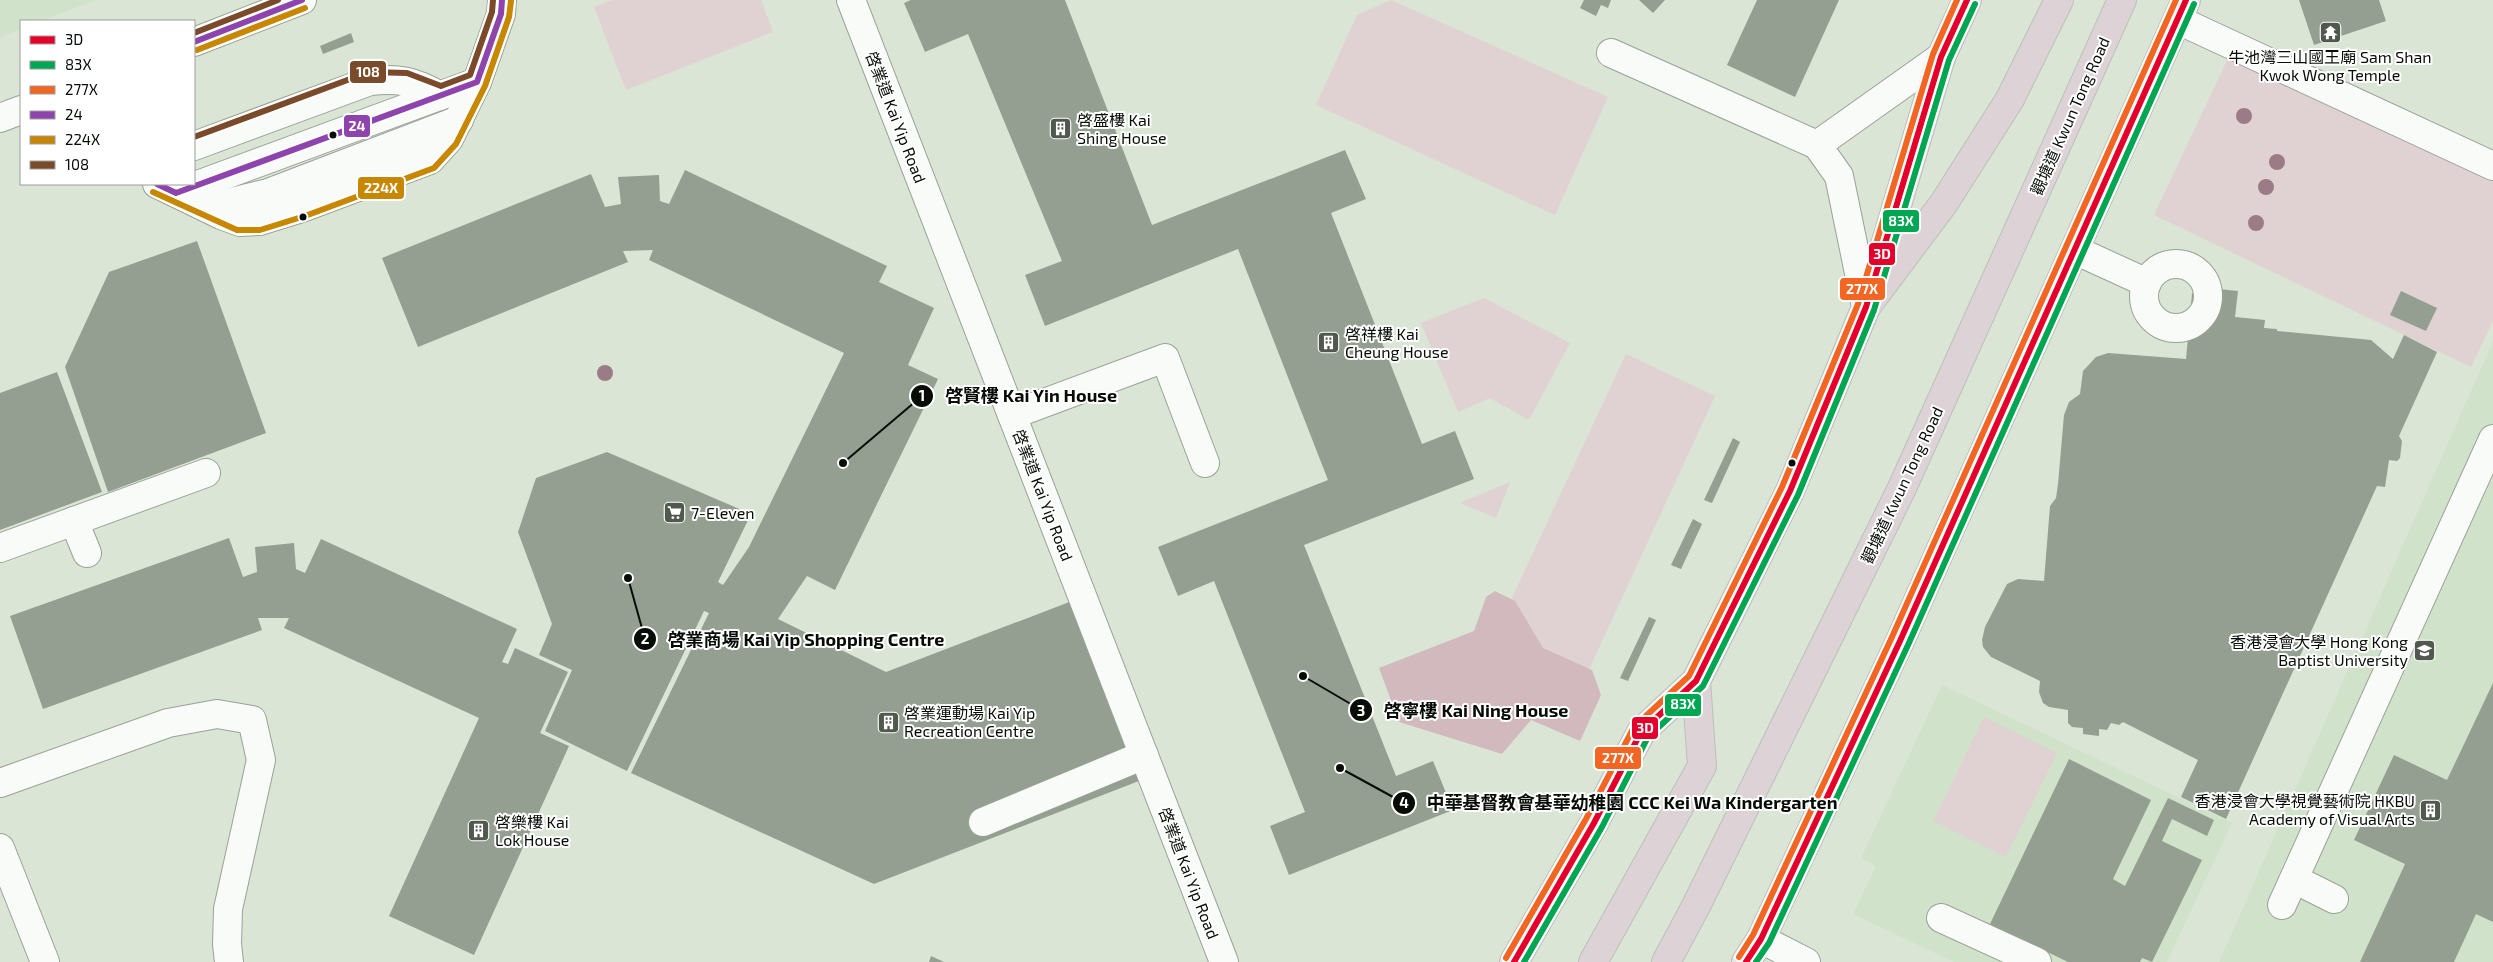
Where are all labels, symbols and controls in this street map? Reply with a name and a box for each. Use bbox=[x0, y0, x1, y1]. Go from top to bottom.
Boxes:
legend bbox=[20, 20, 195, 185]
temple icon: 牛池灣三山國王廟 Sam Shan Kwok Wong Temple bbox=[2318, 21, 2342, 45]
text: 3D bbox=[65, 30, 83, 48]
street label: 觀塘道 Kwun Tong Road bbox=[2026, 34, 2113, 198]
place label: 牛池灣三山國王廟 Sam Shan Kwok Wong Temple bbox=[2228, 47, 2432, 84]
street label: 啓業道 Kai Yip Road bbox=[863, 48, 930, 185]
text: 83X bbox=[65, 55, 92, 73]
line badge: 108 bbox=[349, 60, 387, 84]
text: 108 bbox=[356, 63, 380, 80]
text: 277X bbox=[65, 80, 98, 98]
text: 24 bbox=[65, 105, 83, 123]
place label: 啓盛樓 Kai Shing House bbox=[1077, 110, 1167, 147]
line badge: 24 bbox=[343, 114, 371, 138]
text: 24 bbox=[348, 117, 366, 134]
building icon: 啓盛樓 Kai Shing House bbox=[1049, 117, 1073, 141]
text: 224X bbox=[65, 130, 100, 148]
unlabelled marker bbox=[328, 130, 338, 140]
text: 108 bbox=[65, 155, 89, 173]
line badge: 224X bbox=[357, 176, 405, 200]
text: 224X bbox=[364, 179, 398, 196]
line badge: 83X bbox=[1882, 209, 1920, 233]
unlabelled marker bbox=[298, 212, 308, 222]
text: 83X bbox=[1888, 212, 1914, 229]
line badge: 3D bbox=[1868, 242, 1896, 266]
text: 3D bbox=[1873, 245, 1891, 262]
line badge: 277X bbox=[1839, 277, 1886, 301]
text: 277X bbox=[1846, 280, 1878, 297]
place label: 啓祥樓 Kai Cheung House bbox=[1345, 324, 1449, 361]
building icon: 啓祥樓 Kai Cheung House bbox=[1317, 331, 1341, 355]
callout: 啓賢樓 Kai Yin House bbox=[910, 380, 1127, 413]
text: 啓賢樓 Kai Yin House bbox=[945, 384, 1117, 406]
text: 1 bbox=[919, 386, 925, 404]
street label: 觀塘道 Kwun Tong Road bbox=[1857, 403, 1946, 566]
street label: 啓業道 Kai Yip Road bbox=[1010, 426, 1077, 563]
unlabelled marker bbox=[1787, 458, 1797, 468]
supermarket icon: 7-Eleven bbox=[663, 501, 687, 525]
place label: 7-Eleven bbox=[691, 503, 755, 522]
callout: 啓業商場 Kai Yip Shopping Centre bbox=[633, 623, 955, 656]
text: 啓業商場 Kai Yip Shopping Centre bbox=[668, 628, 944, 650]
text: 2 bbox=[641, 629, 650, 647]
place label: 香港浸會大學 Hong Kong Baptist University bbox=[2230, 632, 2409, 669]
school or university icon: 香港浸會大學 Hong Kong Baptist University bbox=[2412, 639, 2436, 663]
line badge: 83X bbox=[1664, 693, 1702, 717]
callout: 啓寧樓 Kai Ning House bbox=[1348, 694, 1578, 727]
text: 83X bbox=[1670, 695, 1696, 712]
text: 啓寧樓 Kai Ning House bbox=[1384, 699, 1569, 721]
text: 3 bbox=[1357, 701, 1365, 719]
place label: 啓業運動場 Kai Yip Recreation Centre bbox=[904, 703, 1035, 740]
building icon: 啓業運動場 Kai Yip Recreation Centre bbox=[876, 710, 900, 734]
line badge: 3D bbox=[1631, 716, 1659, 740]
text: 3D bbox=[1636, 719, 1654, 736]
line badge: 277X bbox=[1594, 746, 1642, 770]
text: 277X bbox=[1602, 749, 1634, 766]
callout: 中華基督教會基華幼稚園 CCC Kei Wa Kindergarten bbox=[1392, 786, 1848, 819]
text: 中華基督教會基華幼稚園 CCC Kei Wa Kindergarten bbox=[1426, 791, 1838, 813]
place label: 香港浸會大學視覺藝術院 HKBU Academy of Visual Arts bbox=[2195, 791, 2415, 828]
text: 4 bbox=[1399, 793, 1409, 811]
building icon: 香港浸會大學視覺藝術院 HKBU Academy of Visual Arts bbox=[2419, 798, 2443, 822]
street label: 啓業道 Kai Yip Road bbox=[1156, 804, 1223, 941]
place label: 啓樂樓 Kai Lok House bbox=[495, 812, 569, 849]
building icon: 啓樂樓 Kai Lok House bbox=[467, 819, 491, 843]

